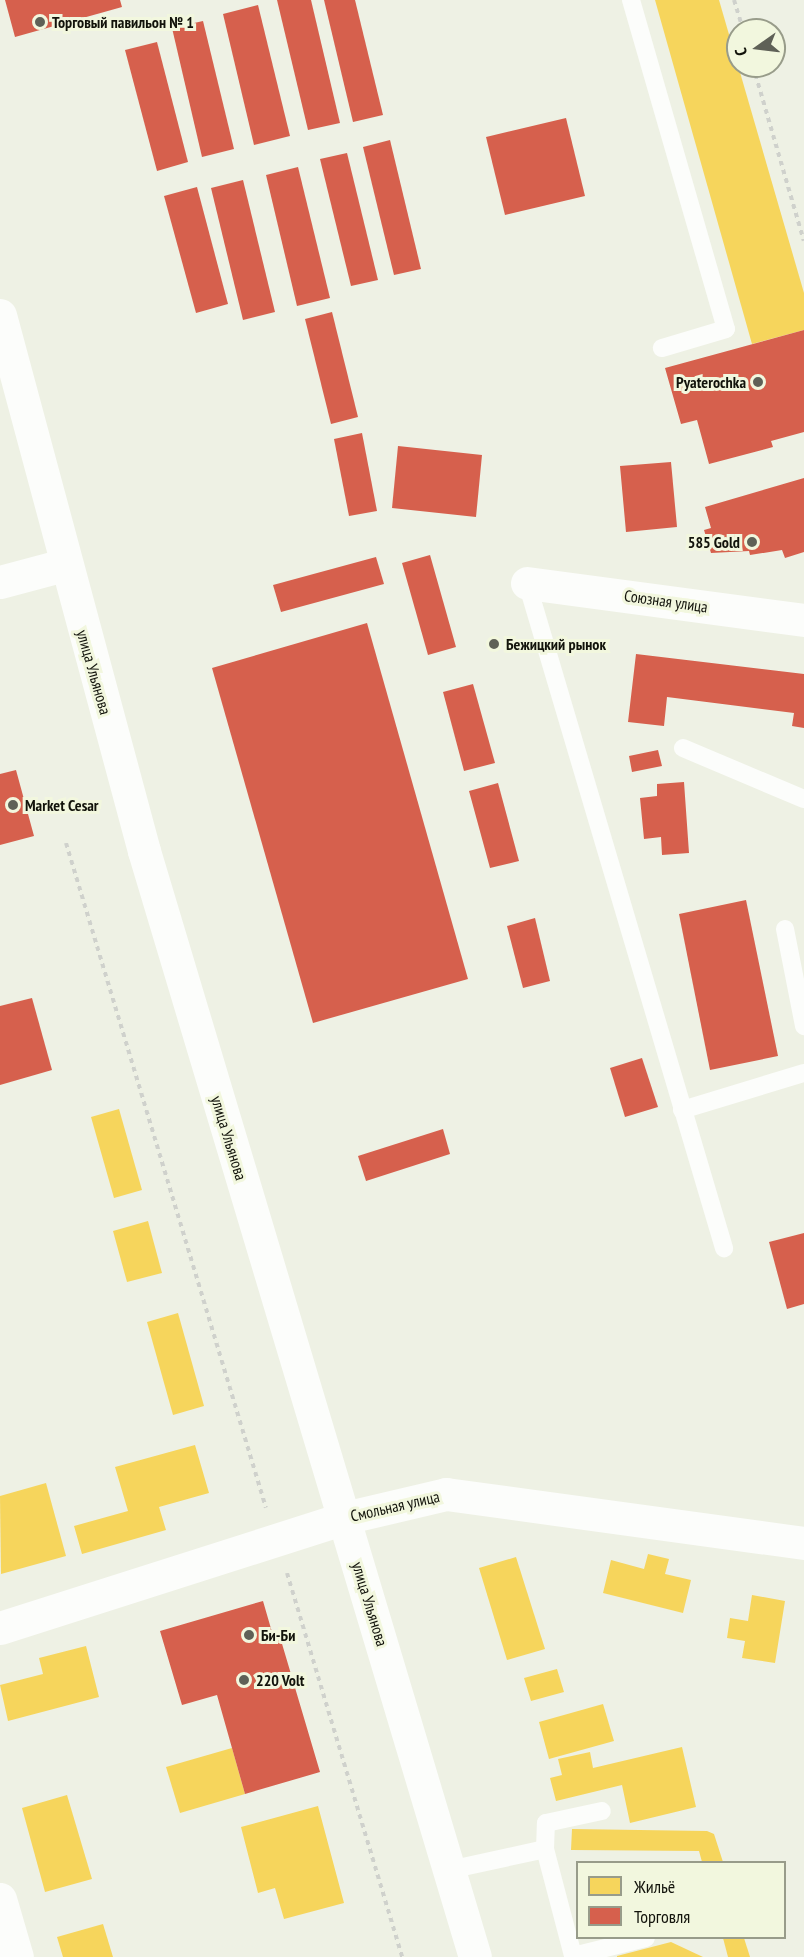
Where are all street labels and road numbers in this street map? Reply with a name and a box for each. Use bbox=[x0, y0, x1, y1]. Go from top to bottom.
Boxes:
street label: Союзная улица bbox=[623, 586, 709, 616]
street label: улица Ульянова bbox=[73, 627, 115, 717]
street label: улица Ульянова bbox=[207, 1093, 251, 1183]
street label: Смольная улица bbox=[349, 1486, 441, 1526]
street label: улица Ульянова bbox=[348, 1559, 392, 1649]

